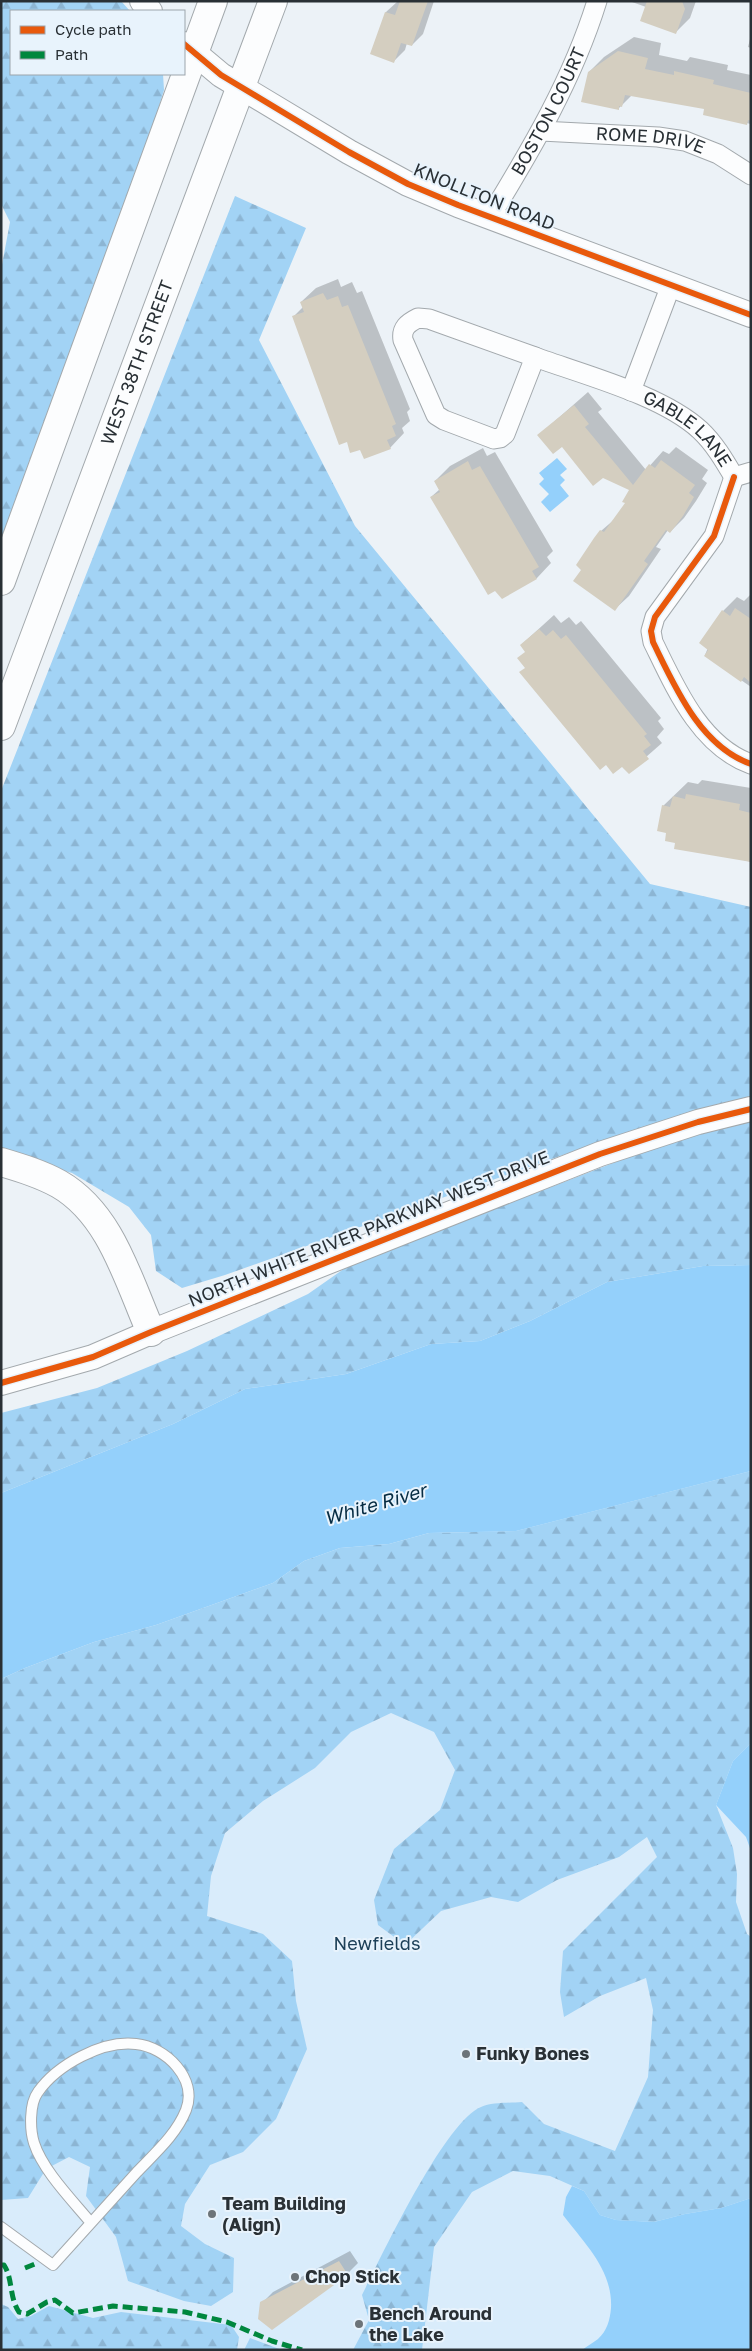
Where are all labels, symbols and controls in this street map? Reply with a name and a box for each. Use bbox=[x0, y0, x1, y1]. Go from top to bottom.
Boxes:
legend bbox=[10, 10, 185, 75]
text: Cycle path bbox=[55, 20, 131, 38]
street label: BOSTON COURT bbox=[506, 44, 589, 179]
text: Path bbox=[55, 45, 88, 63]
street label: ROME DRIVE bbox=[595, 122, 709, 158]
street label: KNOLLTON ROAD bbox=[410, 158, 558, 234]
street label: WEST 38TH STREET bbox=[95, 277, 177, 448]
street label: GABLE LANE bbox=[640, 385, 737, 470]
street label: NORTH WHITE RIVER PARKWAY WEST DRIVE bbox=[185, 1145, 553, 1311]
water label: White River bbox=[321, 1477, 431, 1529]
park label: Newfields bbox=[334, 1932, 420, 1954]
place label: Funky Bones bbox=[476, 2042, 589, 2064]
marker: Funky Bones bbox=[460, 2048, 472, 2060]
place label: Team Building (Align) bbox=[222, 2192, 346, 2235]
marker: Team Building (Align) bbox=[206, 2208, 218, 2220]
place label: Chop Stick bbox=[305, 2265, 400, 2287]
marker: Chop Stick bbox=[289, 2271, 301, 2283]
place label: Bench Around the Lake bbox=[369, 2302, 492, 2345]
marker: Bench Around the Lake bbox=[353, 2318, 365, 2330]

